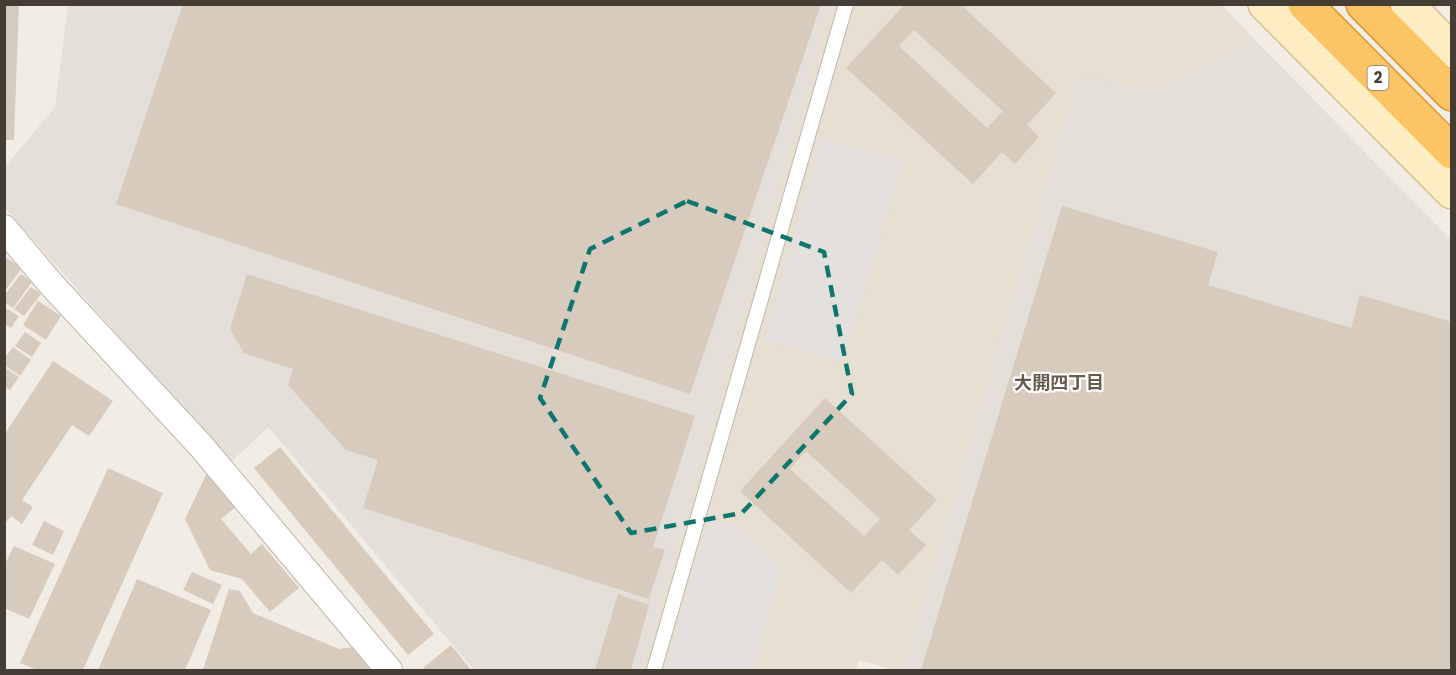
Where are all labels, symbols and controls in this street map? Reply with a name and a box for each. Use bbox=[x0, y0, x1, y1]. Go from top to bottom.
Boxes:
road number: 2 bbox=[1368, 66, 1388, 90]
district label: 大開四丁目 bbox=[1014, 370, 1104, 395]

